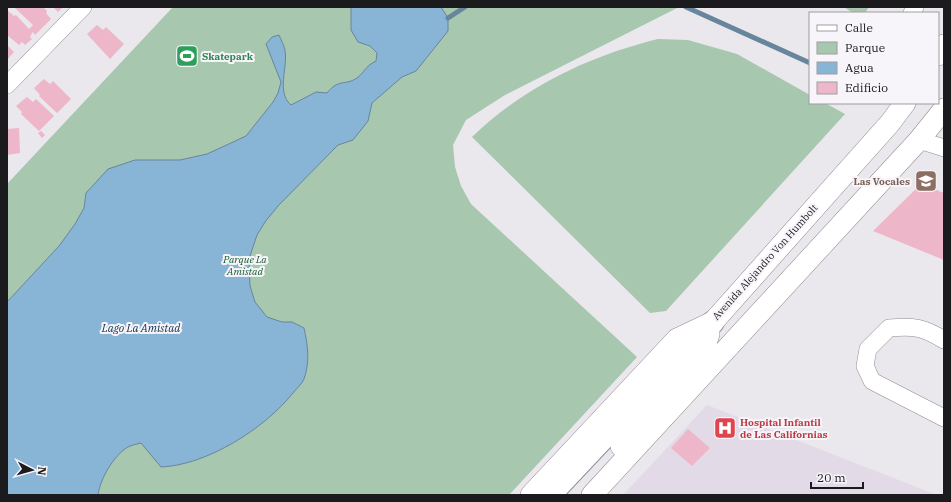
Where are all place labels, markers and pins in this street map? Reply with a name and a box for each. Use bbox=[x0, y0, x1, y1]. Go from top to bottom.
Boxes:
sports icon: Skatepark bbox=[174, 43, 200, 69]
place label: Skatepark bbox=[202, 50, 254, 63]
school or university icon: Las Vocales bbox=[913, 168, 939, 194]
place label: Las Vocales bbox=[853, 175, 910, 188]
hospital icon: Hospital Infantil de Las Californias bbox=[712, 415, 738, 441]
place label: Hospital Infantil de Las Californias bbox=[740, 416, 828, 441]

